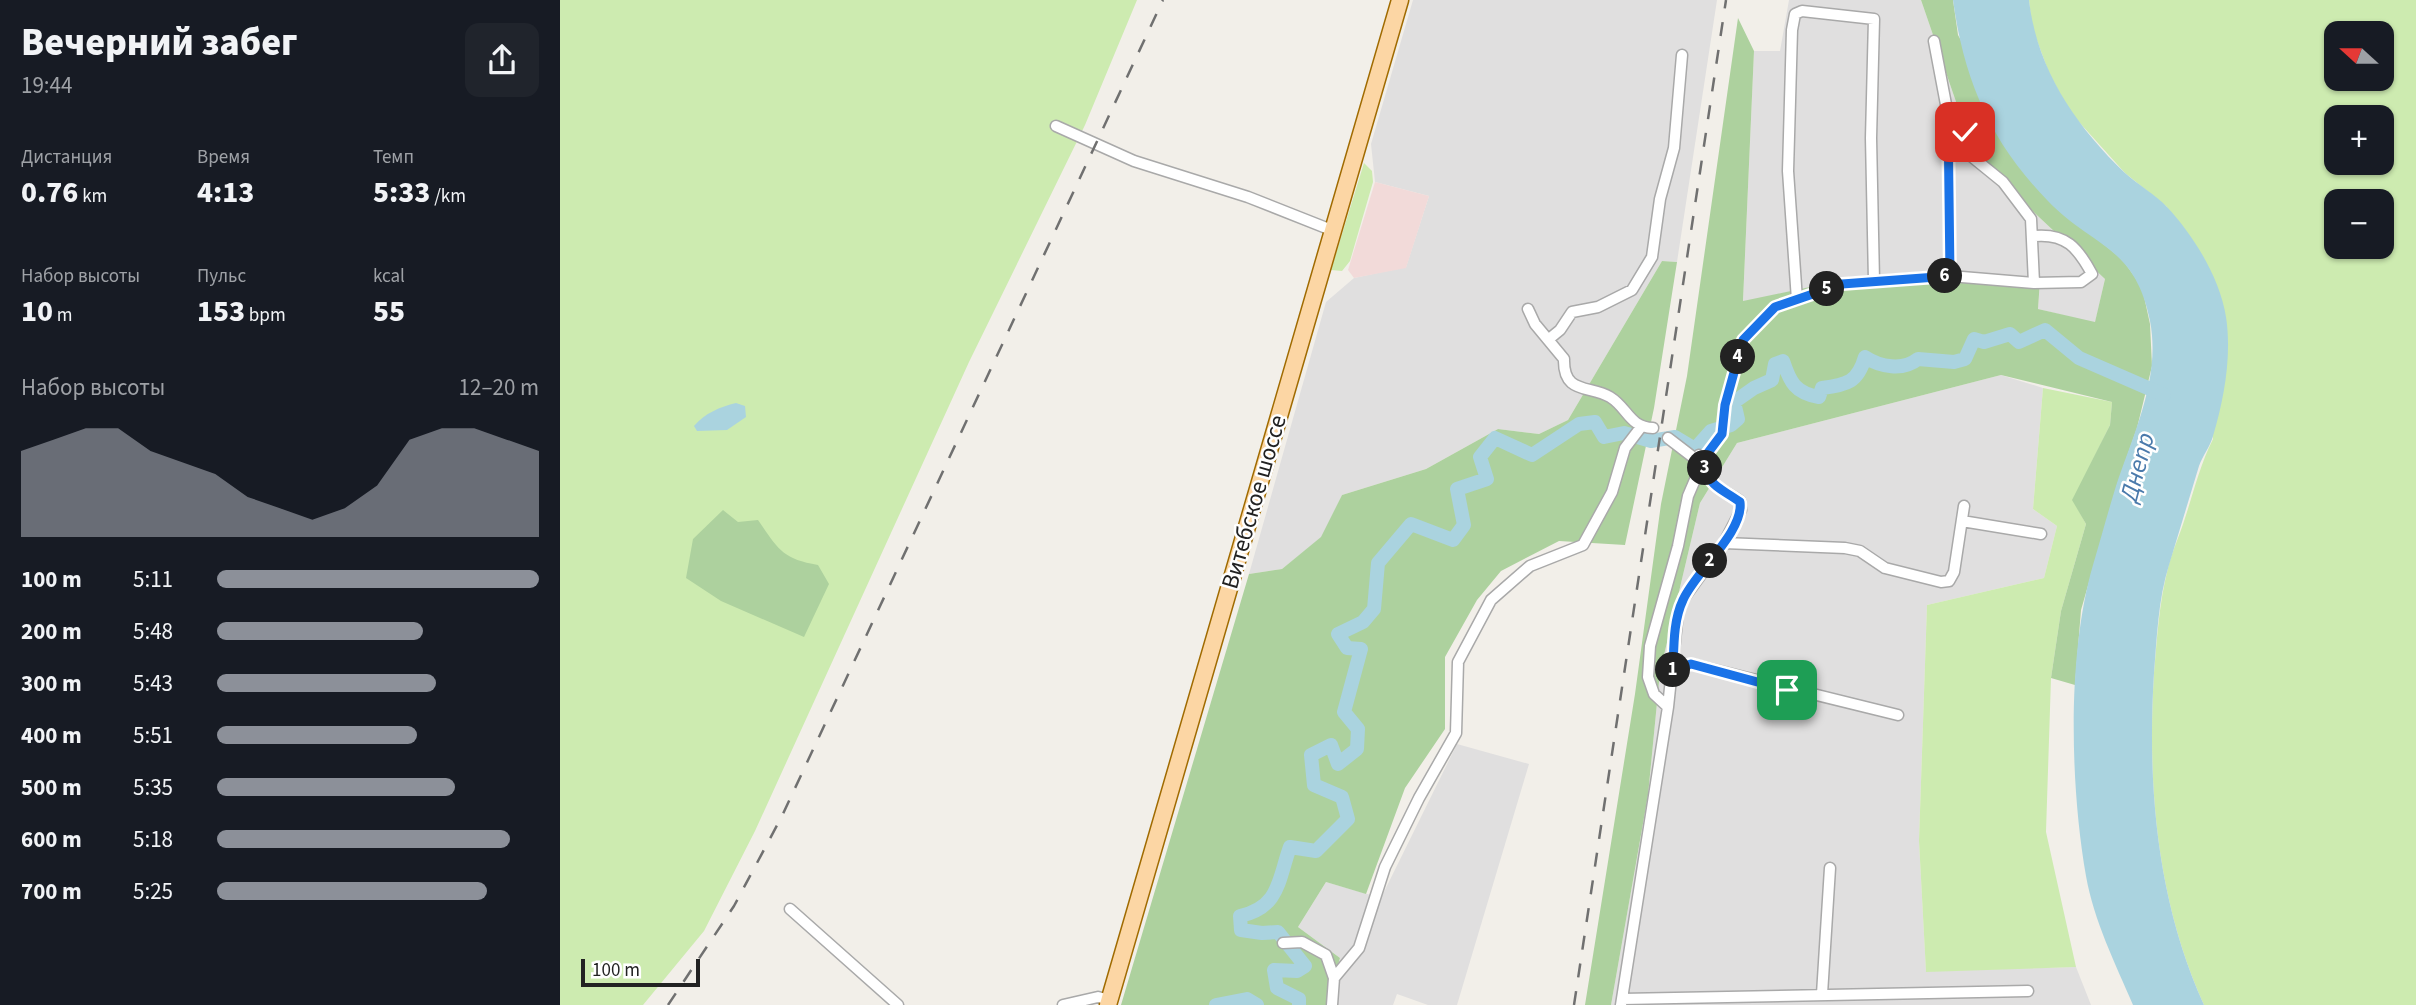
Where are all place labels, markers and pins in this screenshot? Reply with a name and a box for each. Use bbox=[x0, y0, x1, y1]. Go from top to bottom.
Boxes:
pin bbox=[1935, 102, 1995, 162]
pin: 6 bbox=[1928, 258, 1962, 294]
pin: 5 bbox=[1810, 272, 1844, 306]
pin: 4 bbox=[1720, 340, 1756, 374]
pin: 3 bbox=[1688, 450, 1722, 486]
pin: 2 bbox=[1692, 544, 1728, 578]
pin: 1 bbox=[1656, 652, 1690, 688]
pin bbox=[1757, 660, 1817, 720]

